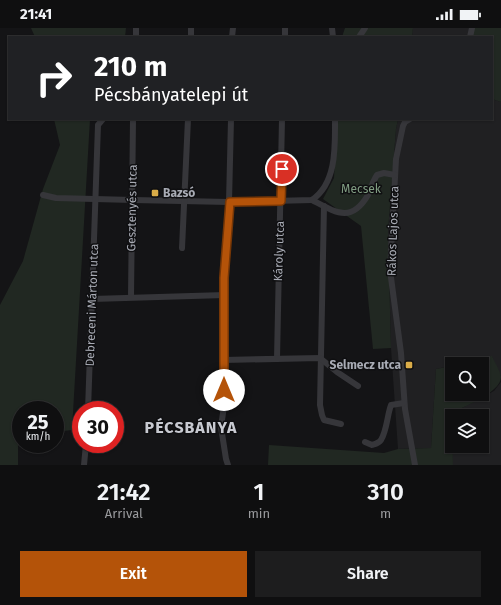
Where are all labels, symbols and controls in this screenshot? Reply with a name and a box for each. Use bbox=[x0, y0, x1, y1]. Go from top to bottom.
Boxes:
text: 21:41 bbox=[20, 5, 52, 23]
text: 210 m bbox=[94, 50, 168, 83]
icon: right bbox=[28, 52, 80, 104]
text: Pécsbányatelepi út bbox=[94, 84, 248, 106]
pin bbox=[265, 152, 299, 186]
icon: arrive bbox=[271, 158, 293, 180]
street label: Gesztenyés utca bbox=[124, 164, 140, 252]
park label: Mecsek bbox=[341, 182, 382, 196]
place label: Bazsó bbox=[163, 186, 195, 200]
street label: Rákos Lajos utca bbox=[384, 186, 402, 276]
marker: Bazsó bbox=[150, 188, 160, 198]
street label: Károly utca bbox=[271, 220, 287, 282]
street label: Debreceni Márton utca bbox=[83, 243, 101, 367]
map controls bbox=[445, 357, 489, 453]
button: search bbox=[445, 357, 489, 401]
place label: Selmecz utca bbox=[330, 358, 401, 372]
marker: Selmecz utca bbox=[404, 360, 414, 370]
position arrow bbox=[203, 369, 245, 411]
speed limit sign: 30 bbox=[72, 401, 124, 453]
button: layers bbox=[445, 409, 489, 453]
text: 25 bbox=[27, 410, 49, 434]
district label: PÉCSBÁNYA bbox=[145, 417, 237, 437]
text: km/h bbox=[26, 431, 50, 443]
text: 21:42 bbox=[97, 478, 151, 506]
text: 1 bbox=[253, 478, 264, 506]
text: 310 bbox=[367, 478, 404, 506]
text: Arrival bbox=[105, 506, 143, 521]
text: min bbox=[248, 506, 270, 521]
text: m bbox=[380, 506, 391, 521]
button: Exit bbox=[20, 551, 247, 597]
button: Share bbox=[255, 551, 481, 597]

